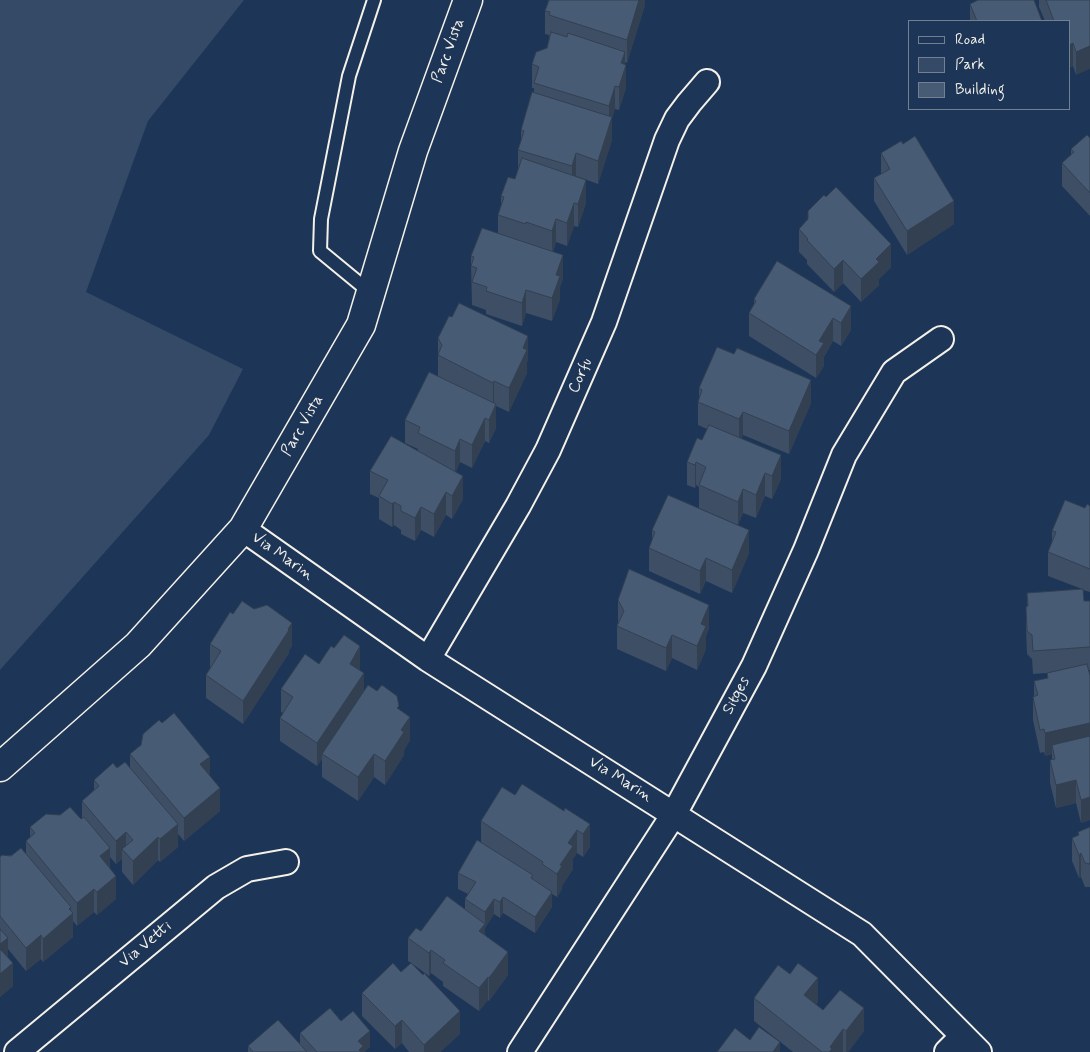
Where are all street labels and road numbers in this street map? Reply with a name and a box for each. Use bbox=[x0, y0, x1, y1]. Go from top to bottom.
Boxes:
street label: Parc Vista bbox=[428, 16, 470, 86]
street label: Corfu bbox=[565, 355, 597, 397]
street label: Parc Vista bbox=[278, 392, 328, 460]
street label: Via Marin bbox=[247, 529, 317, 585]
street label: Sitges bbox=[719, 674, 755, 718]
street label: Via Marin bbox=[585, 753, 655, 807]
street label: Via Vetti bbox=[116, 917, 176, 973]

